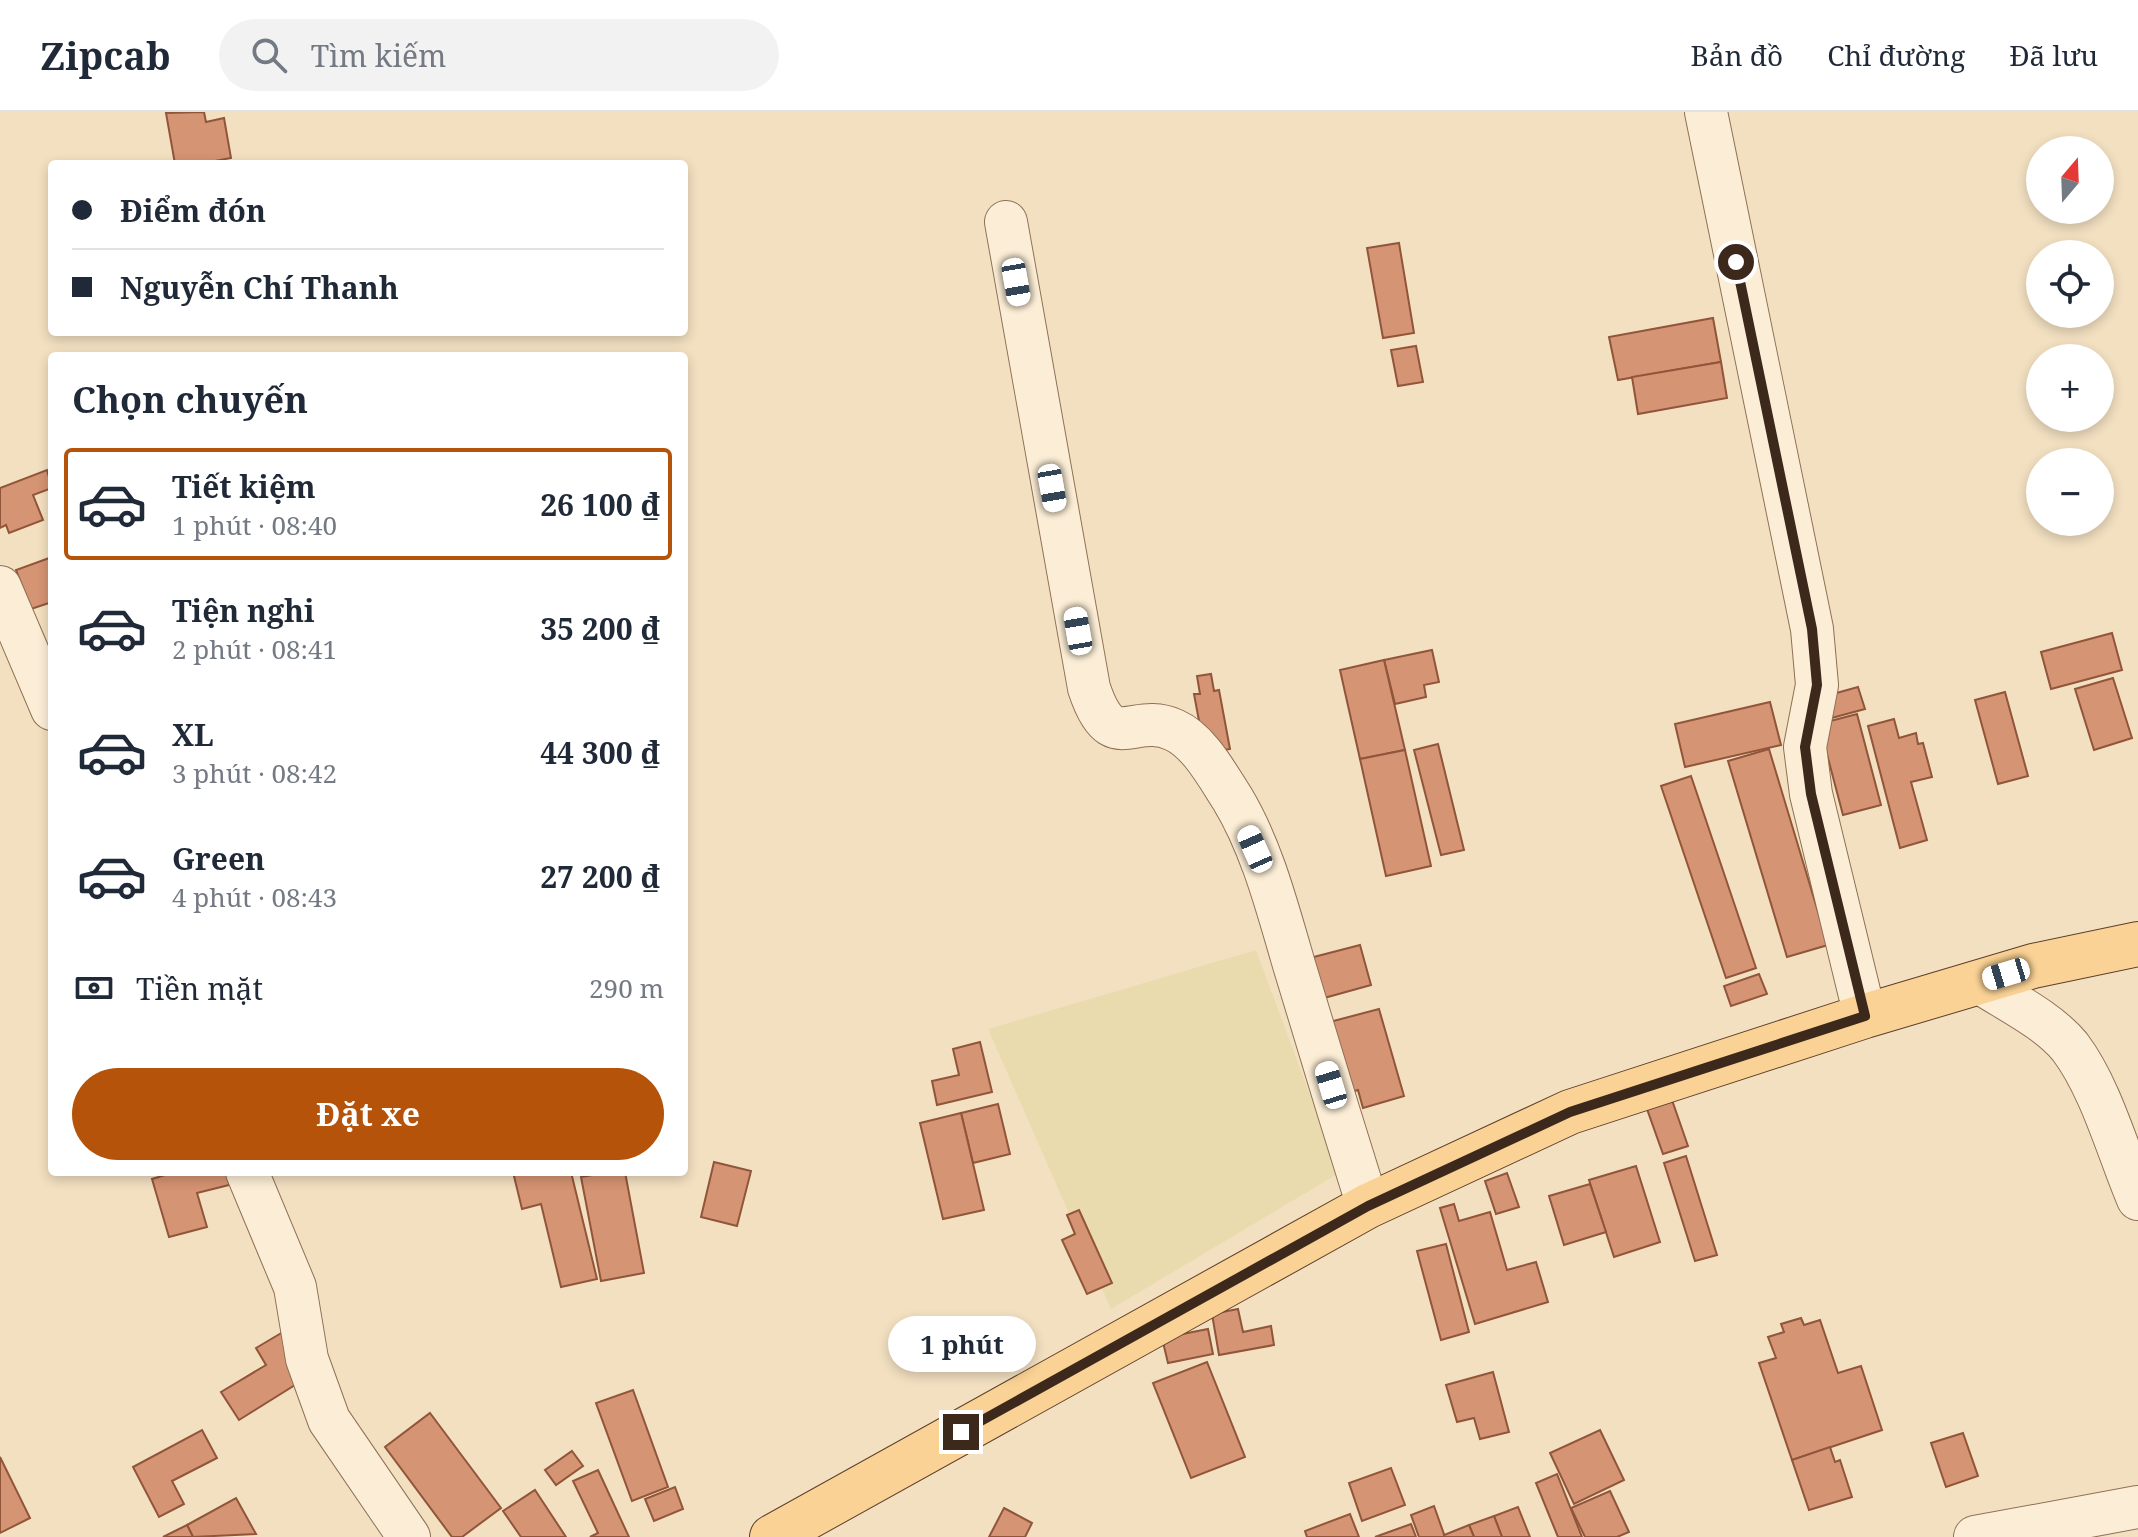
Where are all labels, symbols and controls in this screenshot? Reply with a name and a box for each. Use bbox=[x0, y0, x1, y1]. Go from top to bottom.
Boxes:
search box bbox=[219, 19, 779, 91]
text: Zipcab bbox=[40, 29, 171, 81]
icon: search bbox=[247, 33, 291, 77]
text: Tìm kiếm bbox=[311, 35, 446, 76]
text: Bản đồ bbox=[1690, 36, 1783, 74]
text: Chỉ đường bbox=[1827, 36, 1965, 74]
text: Đã lưu bbox=[2009, 36, 2098, 74]
north arrow bbox=[2026, 136, 2114, 224]
map controls bbox=[2026, 136, 2114, 536]
text: Điểm đón bbox=[120, 190, 266, 231]
button: locate bbox=[2026, 240, 2114, 328]
route start bbox=[1718, 244, 1754, 280]
car bbox=[1000, 256, 1032, 308]
text: Nguyễn Chí Thanh bbox=[120, 267, 399, 308]
button: + bbox=[2026, 344, 2114, 432]
text: Chọn chuyến bbox=[72, 375, 308, 424]
button: − bbox=[2026, 448, 2114, 536]
car bbox=[1036, 462, 1068, 514]
text: Tiết kiệm bbox=[172, 466, 316, 507]
icon: car bbox=[76, 468, 148, 540]
text: 26 100 ₫ bbox=[540, 484, 660, 525]
text: 1 phút · 08:40 bbox=[172, 507, 337, 543]
text: Tiện nghi bbox=[172, 590, 315, 631]
icon: car bbox=[76, 592, 148, 664]
car bbox=[1062, 605, 1094, 657]
text: 35 200 ₫ bbox=[540, 608, 660, 649]
text: 2 phút · 08:41 bbox=[172, 631, 337, 667]
text: XL bbox=[172, 714, 214, 755]
icon: car bbox=[76, 716, 148, 788]
text: 44 300 ₫ bbox=[540, 732, 660, 773]
text: 3 phút · 08:42 bbox=[172, 755, 337, 791]
car bbox=[1234, 822, 1276, 876]
text: Green bbox=[172, 838, 265, 879]
icon: car bbox=[76, 840, 148, 912]
text: 27 200 ₫ bbox=[540, 856, 660, 897]
text: 4 phút · 08:43 bbox=[172, 879, 337, 915]
car bbox=[1980, 956, 2032, 992]
icon: cash bbox=[72, 966, 116, 1010]
text: Tiền mặt bbox=[136, 968, 263, 1009]
text: 290 m bbox=[589, 970, 664, 1006]
car bbox=[1313, 1059, 1349, 1111]
button: Đặt xe bbox=[72, 1068, 664, 1160]
callout: 1 phút bbox=[887, 1316, 1035, 1372]
text: 1 phút bbox=[920, 1326, 1004, 1362]
route end bbox=[943, 1414, 979, 1450]

